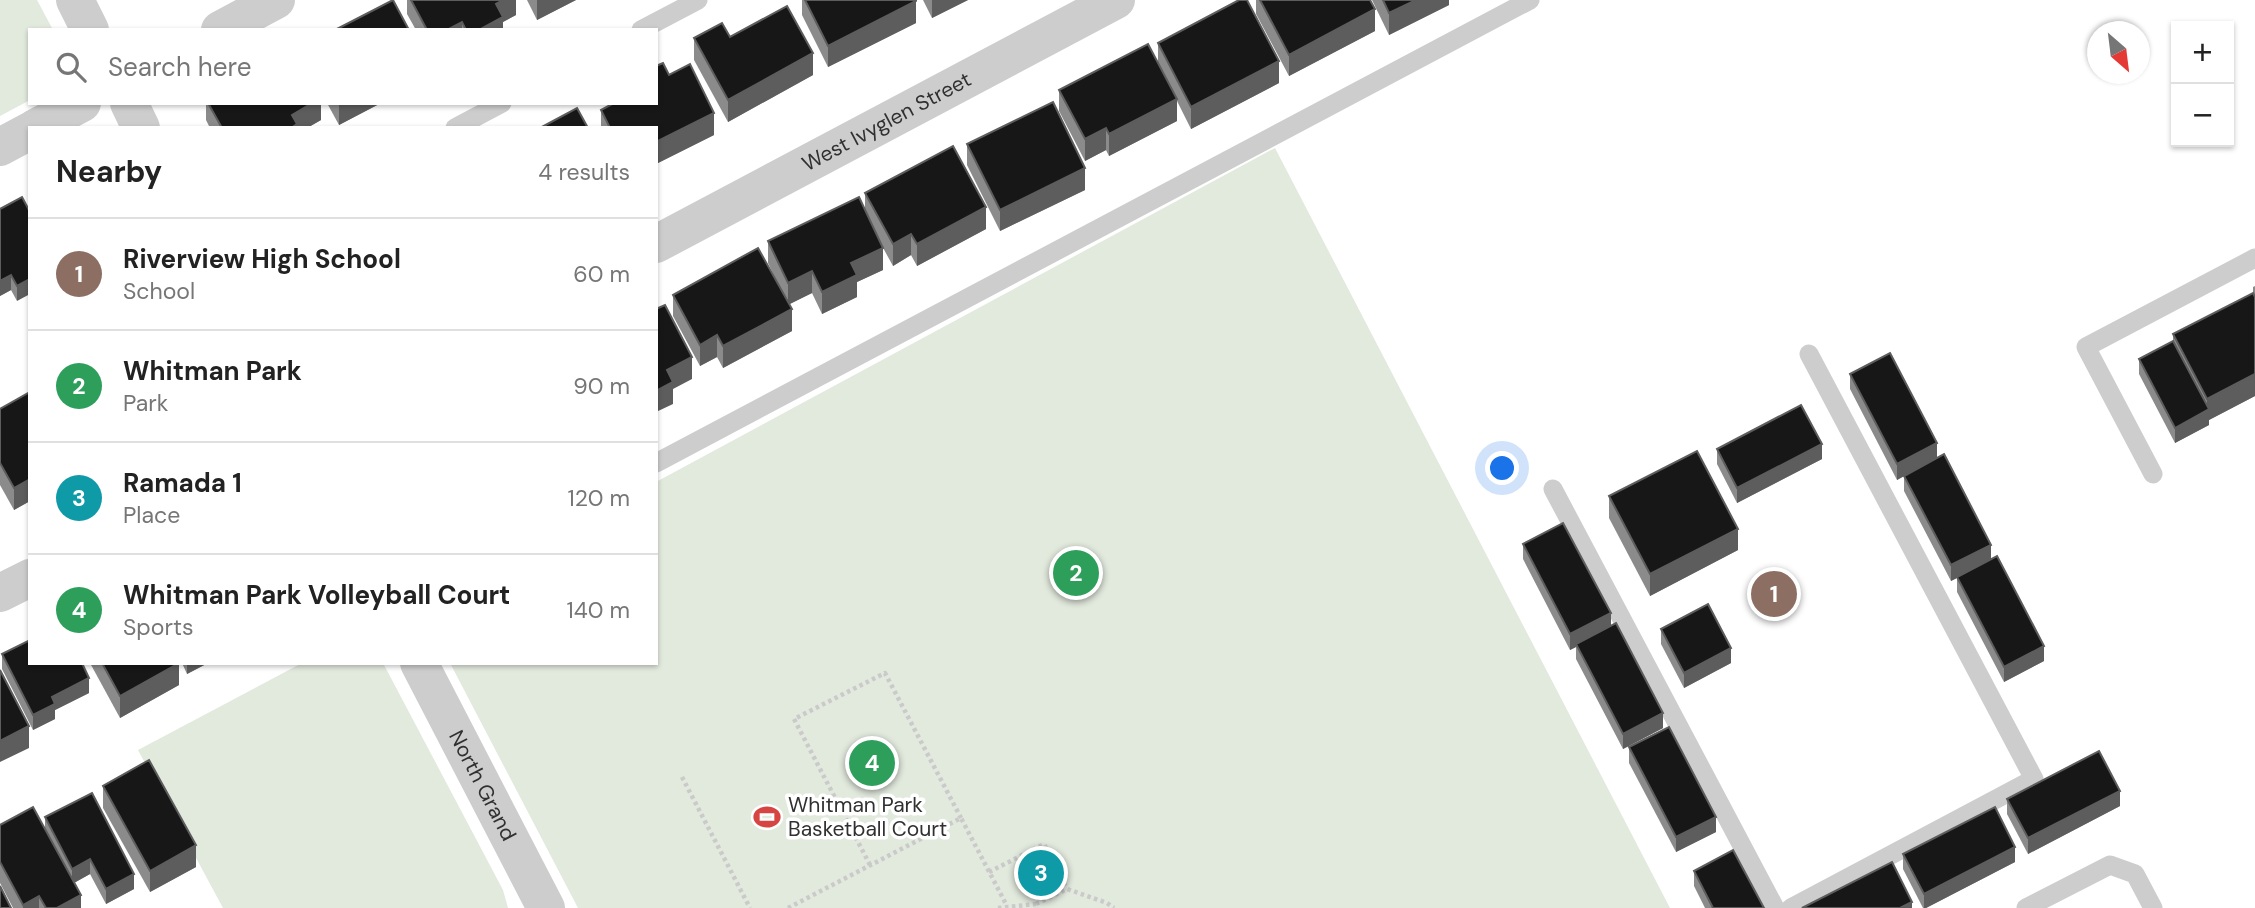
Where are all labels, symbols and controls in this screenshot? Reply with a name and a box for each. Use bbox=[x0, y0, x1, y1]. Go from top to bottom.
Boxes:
north arrow bbox=[2087, 21, 2150, 84]
map controls bbox=[2171, 21, 2234, 147]
button: + bbox=[2171, 21, 2234, 84]
search box bbox=[28, 28, 658, 105]
icon: search bbox=[52, 48, 90, 86]
text: Search here bbox=[108, 50, 251, 84]
street label: West Ivyglen Street bbox=[797, 65, 976, 178]
button: − bbox=[2171, 84, 2234, 147]
text: Nearby bbox=[56, 152, 162, 191]
text: 4 results bbox=[538, 157, 630, 187]
text: Riverview High School bbox=[123, 242, 401, 276]
text: 1 bbox=[75, 259, 83, 289]
text: 60 m bbox=[573, 259, 630, 289]
text: School bbox=[123, 276, 195, 306]
text: Whitman Park bbox=[123, 354, 302, 388]
text: 2 bbox=[72, 371, 86, 401]
text: 90 m bbox=[573, 371, 630, 401]
text: Park bbox=[123, 388, 168, 418]
your location bbox=[1485, 451, 1519, 485]
text: Ramada 1 bbox=[123, 466, 242, 500]
text: 3 bbox=[72, 483, 86, 513]
text: 120 m bbox=[567, 483, 630, 513]
text: Place bbox=[123, 500, 180, 530]
pin: 2 bbox=[1053, 547, 1099, 599]
pin: 1 bbox=[1751, 568, 1797, 620]
text: Whitman Park Volleyball Court bbox=[123, 578, 510, 612]
text: 4 bbox=[72, 595, 86, 625]
text: 140 m bbox=[567, 595, 630, 625]
text: Sports bbox=[123, 612, 193, 642]
street label: North Grand bbox=[442, 725, 523, 846]
pin: 4 bbox=[849, 737, 895, 789]
place label: Whitman Park Basketball Court bbox=[788, 791, 947, 843]
sports icon: Whitman Park Basketball Court bbox=[752, 802, 782, 832]
pin: 3 bbox=[1018, 847, 1064, 899]

